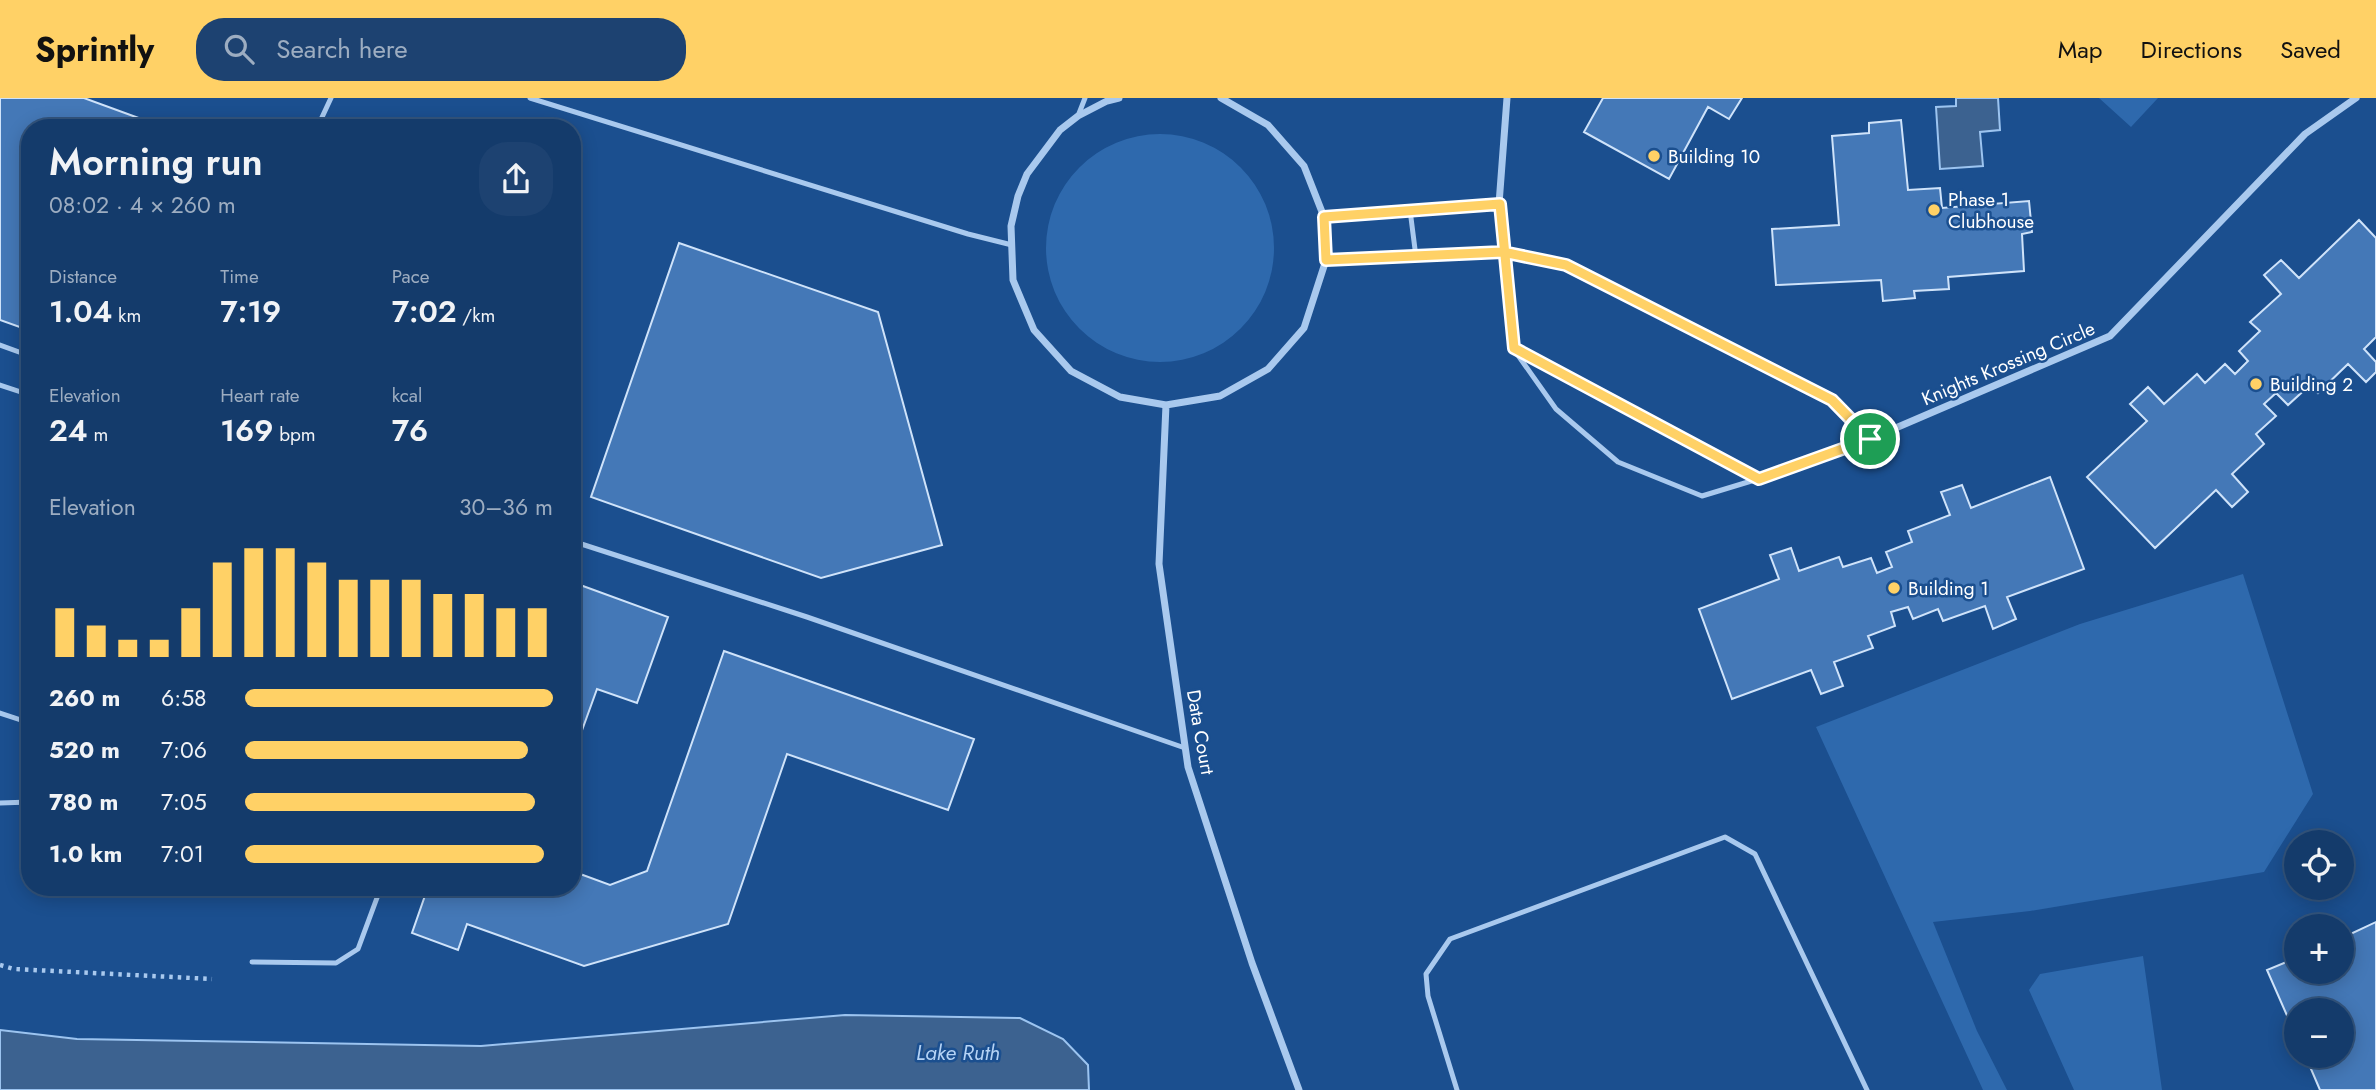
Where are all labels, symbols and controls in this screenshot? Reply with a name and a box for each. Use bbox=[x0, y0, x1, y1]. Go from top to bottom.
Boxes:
search box bbox=[196, 18, 686, 81]
text: Sprintly bbox=[35, 26, 154, 73]
icon: search bbox=[220, 30, 258, 68]
text: Search here bbox=[276, 30, 408, 68]
text: Map bbox=[2058, 32, 2103, 67]
text: Directions bbox=[2141, 32, 2242, 67]
text: Saved bbox=[2280, 32, 2341, 67]
text: Morning run bbox=[49, 134, 263, 189]
button: share bbox=[479, 142, 553, 216]
place label: Building 10 bbox=[1668, 143, 1760, 170]
marker: Building 10 bbox=[1646, 148, 1662, 164]
place label: Phase 1 Clubhouse bbox=[1948, 186, 2034, 235]
text: 08:02 · 4 × 260 m bbox=[49, 188, 236, 222]
marker: Phase 1 Clubhouse bbox=[1926, 202, 1942, 218]
text: Distance bbox=[49, 263, 117, 290]
text: Time bbox=[220, 263, 259, 290]
text: Pace bbox=[392, 263, 430, 290]
text: 1.04 bbox=[49, 290, 112, 333]
text: 7:19 bbox=[220, 290, 281, 333]
text: 7:02 bbox=[392, 290, 457, 333]
text: km bbox=[112, 302, 141, 329]
text: /km bbox=[457, 302, 495, 329]
street label: Knights Krossing Circle bbox=[1917, 315, 2099, 412]
place label: Building 2 bbox=[2270, 371, 2353, 398]
marker: Building 2 bbox=[2248, 376, 2264, 392]
text: Elevation bbox=[49, 382, 121, 409]
text: Heart rate bbox=[220, 382, 300, 409]
text: kcal bbox=[392, 382, 422, 409]
text: 24 bbox=[49, 409, 88, 452]
text: 169 bbox=[220, 409, 273, 452]
text: 76 bbox=[392, 409, 428, 452]
pin bbox=[1840, 409, 1900, 469]
icon: arrive bbox=[1851, 420, 1889, 458]
text: m bbox=[88, 421, 108, 448]
text: bpm bbox=[273, 421, 316, 448]
text: Elevation bbox=[49, 490, 136, 524]
text: 30–36 m bbox=[459, 490, 553, 524]
place label: Building 1 bbox=[1908, 575, 1989, 602]
marker: Building 1 bbox=[1886, 580, 1902, 596]
text: 260 m bbox=[49, 681, 120, 715]
text: 6:58 bbox=[161, 681, 207, 715]
street label: Data Court bbox=[1180, 687, 1221, 777]
text: 520 m bbox=[49, 733, 120, 767]
text: 7:06 bbox=[161, 733, 207, 767]
text: 780 m bbox=[49, 785, 118, 819]
text: 7:05 bbox=[161, 785, 207, 819]
map controls bbox=[2284, 830, 2354, 1068]
button: locate bbox=[2284, 830, 2354, 900]
text: 1.0 km bbox=[49, 837, 122, 871]
text: 7:01 bbox=[161, 837, 204, 871]
button: + bbox=[2284, 914, 2354, 984]
button: − bbox=[2284, 998, 2354, 1068]
water label: Lake Ruth bbox=[916, 1038, 1000, 1068]

